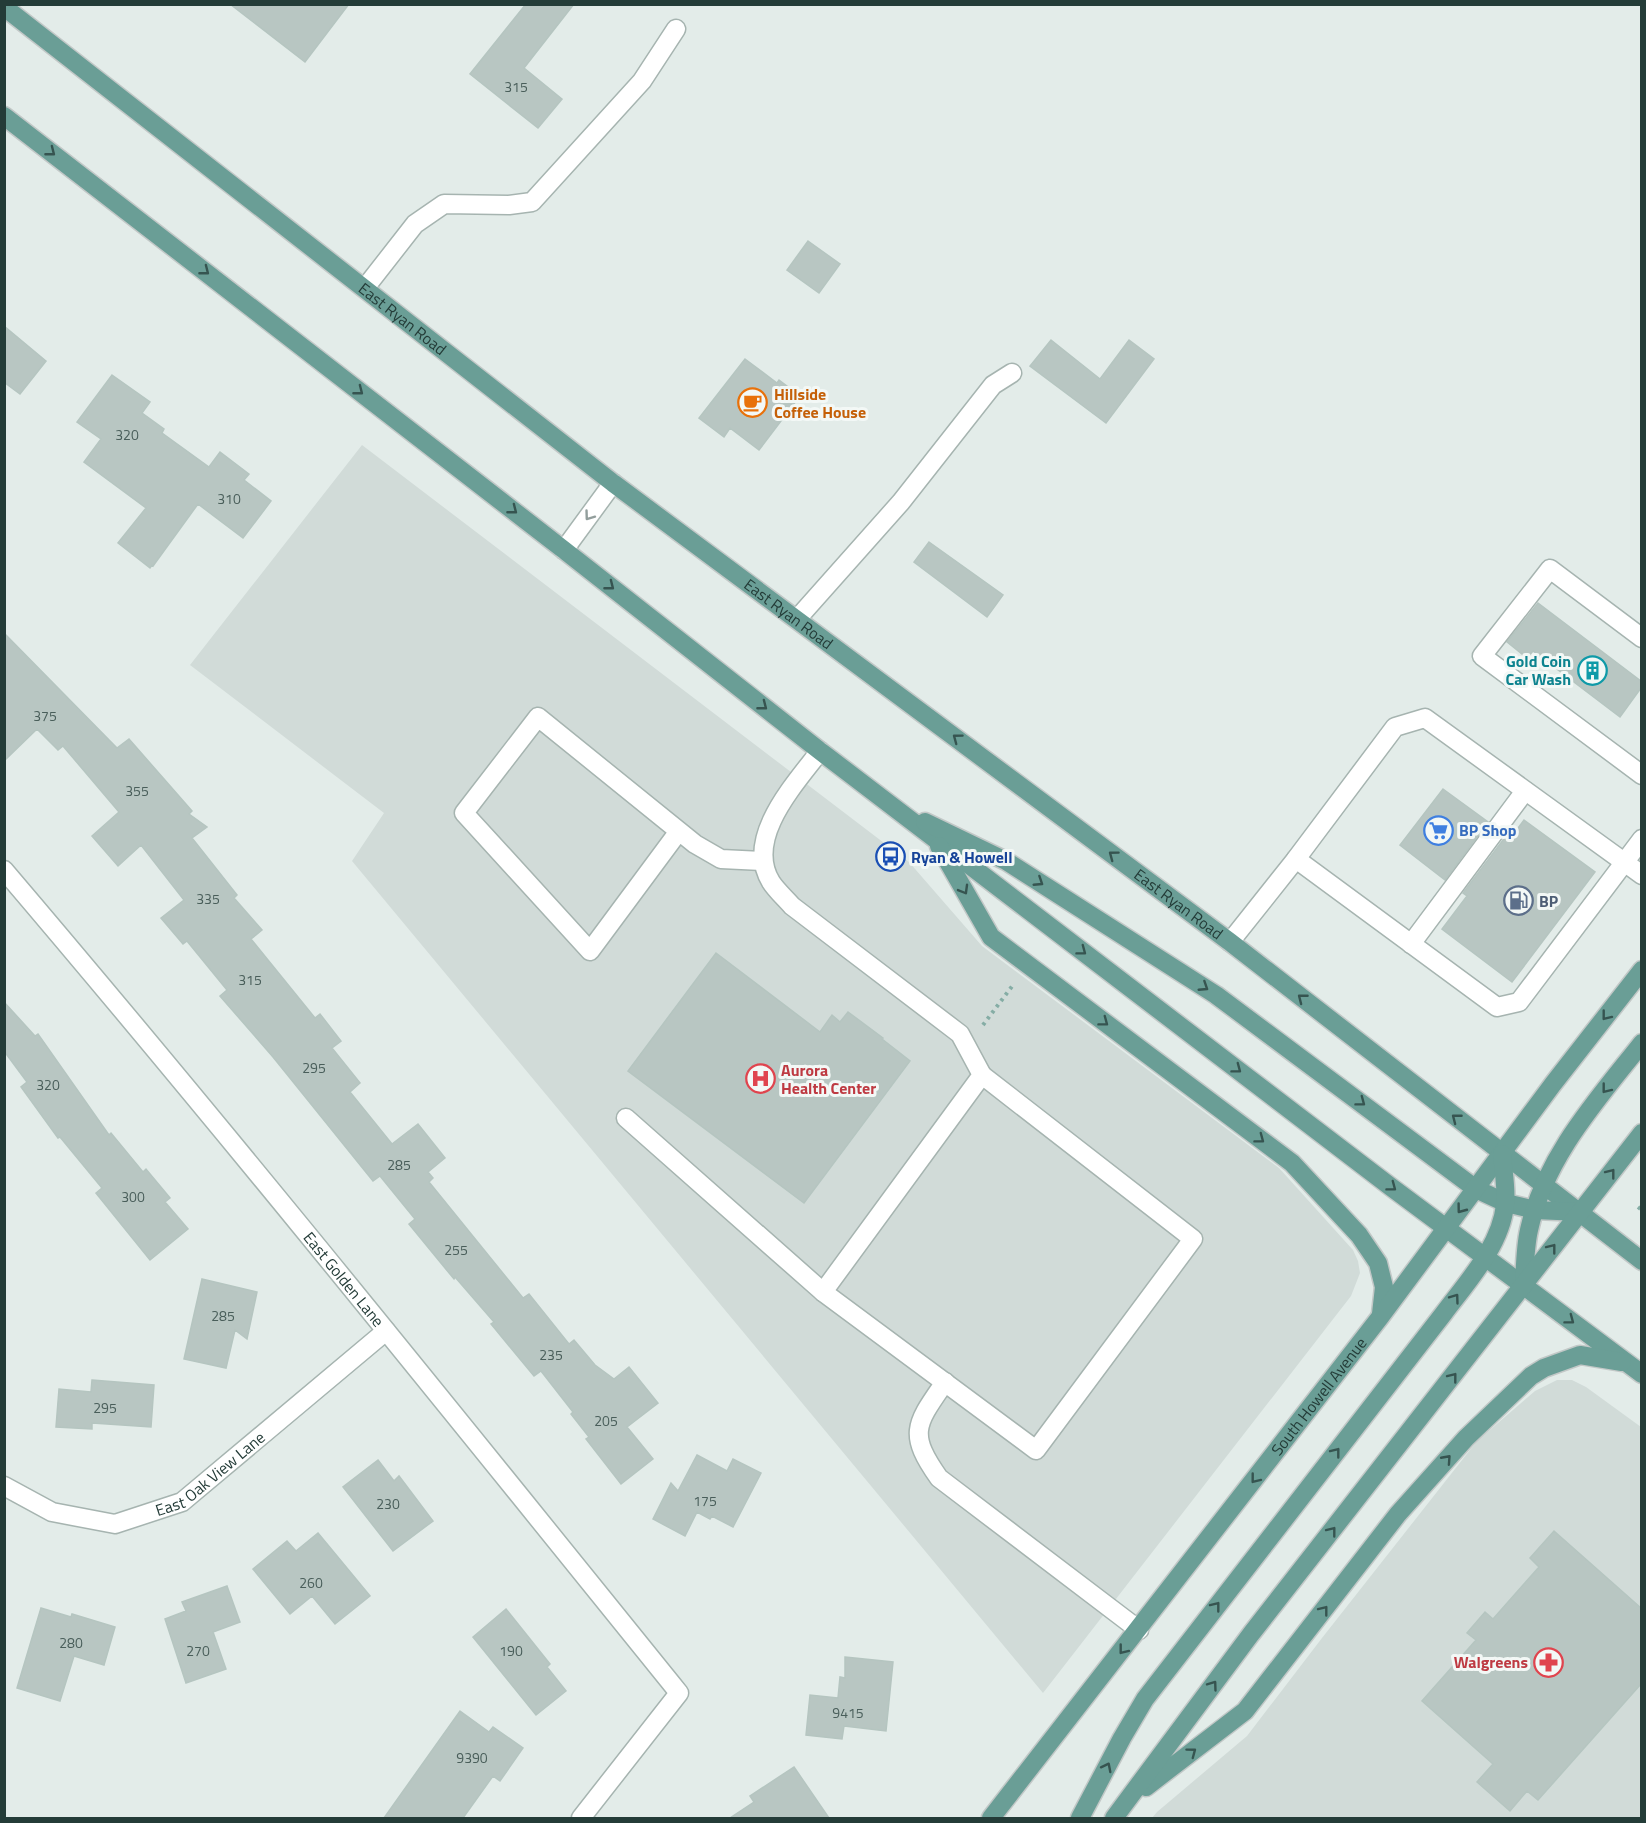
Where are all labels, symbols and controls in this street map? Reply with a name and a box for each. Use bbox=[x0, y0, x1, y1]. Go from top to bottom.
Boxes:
house number: 315 bbox=[504, 76, 528, 97]
one-way arrow bbox=[44, 144, 55, 155]
one-way arrow bbox=[198, 264, 209, 275]
street label: East Ryan Road bbox=[354, 277, 452, 361]
place label: Hillside Coffee House bbox=[774, 382, 866, 424]
one-way arrow bbox=[352, 383, 363, 394]
cafe icon: Hillside Coffee House bbox=[737, 387, 769, 419]
house number: 320 bbox=[115, 424, 139, 445]
house number: 310 bbox=[217, 488, 241, 509]
one-way arrow bbox=[506, 503, 517, 514]
one-way arrow bbox=[585, 510, 596, 521]
street label: East Ryan Road bbox=[739, 573, 838, 655]
one-way arrow bbox=[603, 578, 614, 589]
place label: Gold Coin Car Wash bbox=[1505, 649, 1571, 691]
building icon: Gold Coin Car Wash bbox=[1576, 654, 1608, 686]
one-way arrow bbox=[757, 699, 768, 710]
house number: 375 bbox=[33, 705, 57, 726]
one-way arrow bbox=[952, 735, 963, 746]
house number: 355 bbox=[125, 780, 149, 801]
supermarket icon: BP Shop bbox=[1422, 814, 1454, 846]
place label: BP Shop bbox=[1459, 818, 1517, 842]
bus stop icon: Ryan & Howell bbox=[874, 841, 906, 873]
place label: Ryan & Howell bbox=[911, 845, 1012, 869]
one-way arrow bbox=[1109, 851, 1120, 862]
street label: East Ryan Road bbox=[1129, 863, 1228, 945]
one-way arrow bbox=[1032, 875, 1043, 886]
one-way arrow bbox=[957, 884, 968, 894]
fuel station icon: BP bbox=[1502, 885, 1534, 917]
house number: 335 bbox=[196, 888, 220, 909]
place label: BP bbox=[1539, 889, 1559, 913]
one-way arrow bbox=[1075, 944, 1086, 955]
house number: 315 bbox=[238, 969, 262, 990]
one-way arrow bbox=[1198, 979, 1208, 991]
one-way arrow bbox=[1298, 994, 1309, 1005]
one-way arrow bbox=[1602, 1009, 1613, 1020]
one-way arrow bbox=[1097, 1014, 1108, 1025]
house number: 295 bbox=[302, 1057, 326, 1078]
place label: Aurora Health Center bbox=[781, 1058, 876, 1100]
one-way arrow bbox=[1230, 1062, 1241, 1073]
hospital icon: Aurora Health Center bbox=[744, 1063, 776, 1095]
house number: 320 bbox=[36, 1074, 60, 1095]
one-way arrow bbox=[1602, 1082, 1613, 1093]
one-way arrow bbox=[1354, 1095, 1365, 1106]
one-way arrow bbox=[1451, 1114, 1462, 1125]
one-way arrow bbox=[1253, 1131, 1264, 1142]
house number: 285 bbox=[387, 1154, 411, 1175]
one-way arrow bbox=[1603, 1168, 1614, 1179]
one-way arrow bbox=[1386, 1180, 1397, 1191]
house number: 300 bbox=[121, 1186, 145, 1207]
one-way arrow bbox=[1457, 1202, 1468, 1213]
street label: East Golden Lane bbox=[298, 1226, 390, 1332]
house number: 255 bbox=[444, 1239, 468, 1260]
one-way arrow bbox=[1544, 1244, 1555, 1255]
one-way arrow bbox=[1448, 1293, 1459, 1304]
house number: 285 bbox=[211, 1305, 235, 1326]
one-way arrow bbox=[1564, 1313, 1575, 1324]
street label: South Howell Avenue bbox=[1265, 1332, 1372, 1460]
house number: 235 bbox=[539, 1344, 563, 1365]
one-way arrow bbox=[1445, 1373, 1456, 1384]
house number: 295 bbox=[93, 1397, 117, 1418]
house number: 205 bbox=[594, 1410, 618, 1431]
street label: East Oak View Lane bbox=[152, 1425, 270, 1522]
one-way arrow bbox=[1329, 1448, 1340, 1459]
one-way arrow bbox=[1440, 1455, 1451, 1466]
one-way arrow bbox=[1252, 1472, 1263, 1483]
house number: 175 bbox=[693, 1490, 717, 1511]
house number: 230 bbox=[376, 1493, 400, 1514]
one-way arrow bbox=[1325, 1527, 1336, 1538]
house number: 260 bbox=[299, 1572, 323, 1593]
one-way arrow bbox=[1209, 1602, 1220, 1613]
one-way arrow bbox=[1316, 1606, 1327, 1617]
house number: 280 bbox=[59, 1632, 83, 1653]
house number: 270 bbox=[186, 1640, 210, 1661]
house number: 190 bbox=[499, 1640, 523, 1661]
one-way arrow bbox=[1120, 1643, 1131, 1654]
pharmacy icon: Walgreens bbox=[1533, 1646, 1565, 1678]
place label: Walgreens bbox=[1454, 1650, 1528, 1674]
one-way arrow bbox=[1206, 1681, 1217, 1692]
house number: 9415 bbox=[832, 1702, 864, 1723]
house number: 9390 bbox=[456, 1747, 488, 1768]
one-way arrow bbox=[1185, 1748, 1196, 1759]
one-way arrow bbox=[1100, 1763, 1111, 1773]

